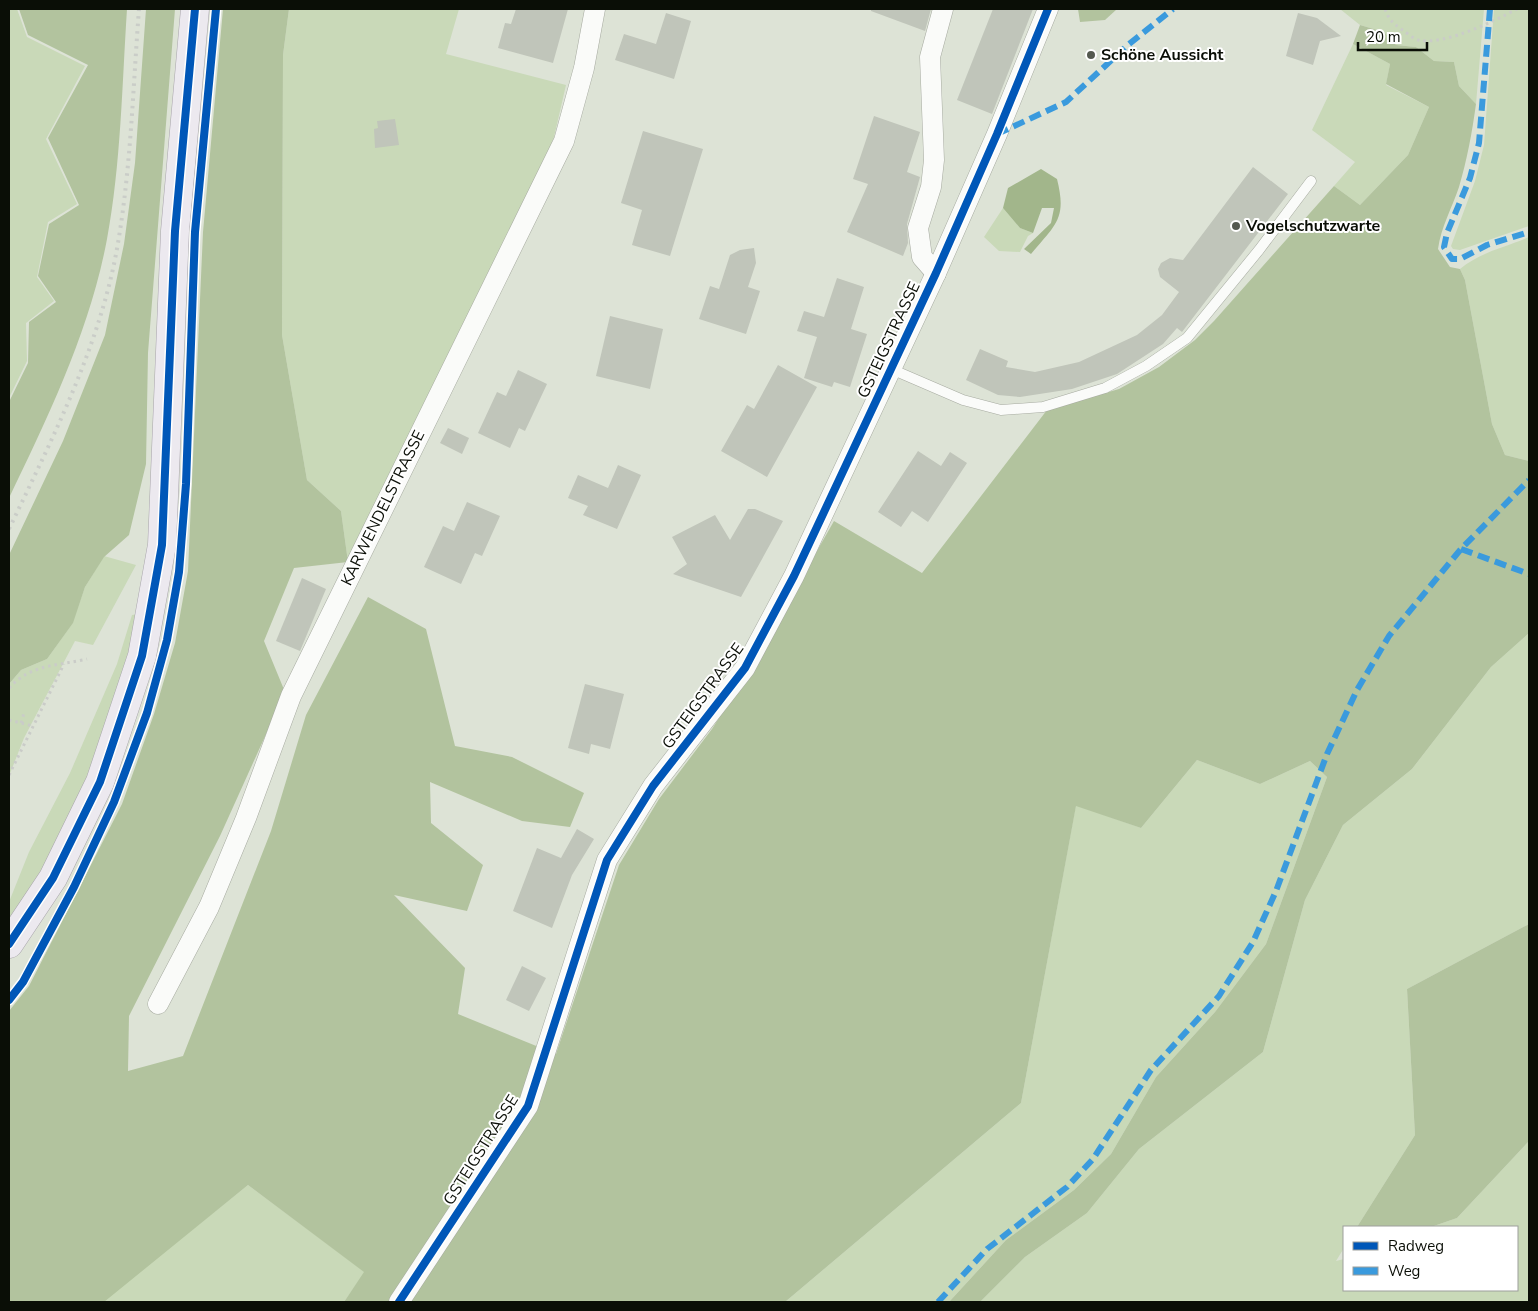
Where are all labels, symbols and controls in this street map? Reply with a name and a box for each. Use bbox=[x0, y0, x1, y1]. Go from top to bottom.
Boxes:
scale bar bbox=[1358, 20, 1427, 52]
text: 20 m bbox=[1366, 27, 1401, 47]
place label: Schöne Aussicht bbox=[1101, 44, 1224, 66]
marker: Schöne Aussicht bbox=[1085, 49, 1097, 61]
place label: Vogelschutzwarte bbox=[1245, 215, 1381, 237]
marker: Vogelschutzwarte bbox=[1230, 220, 1242, 232]
street label: GSTEIGSTRASSE bbox=[852, 278, 926, 402]
street label: KARWENDELSTRASSE bbox=[336, 427, 430, 589]
street label: GSTEIGSTRASSE bbox=[657, 638, 749, 754]
street label: GSTEIGSTRASSE bbox=[438, 1091, 524, 1209]
legend bbox=[1343, 1226, 1518, 1291]
text: Radweg bbox=[1388, 1236, 1444, 1256]
text: Weg bbox=[1388, 1261, 1420, 1281]

